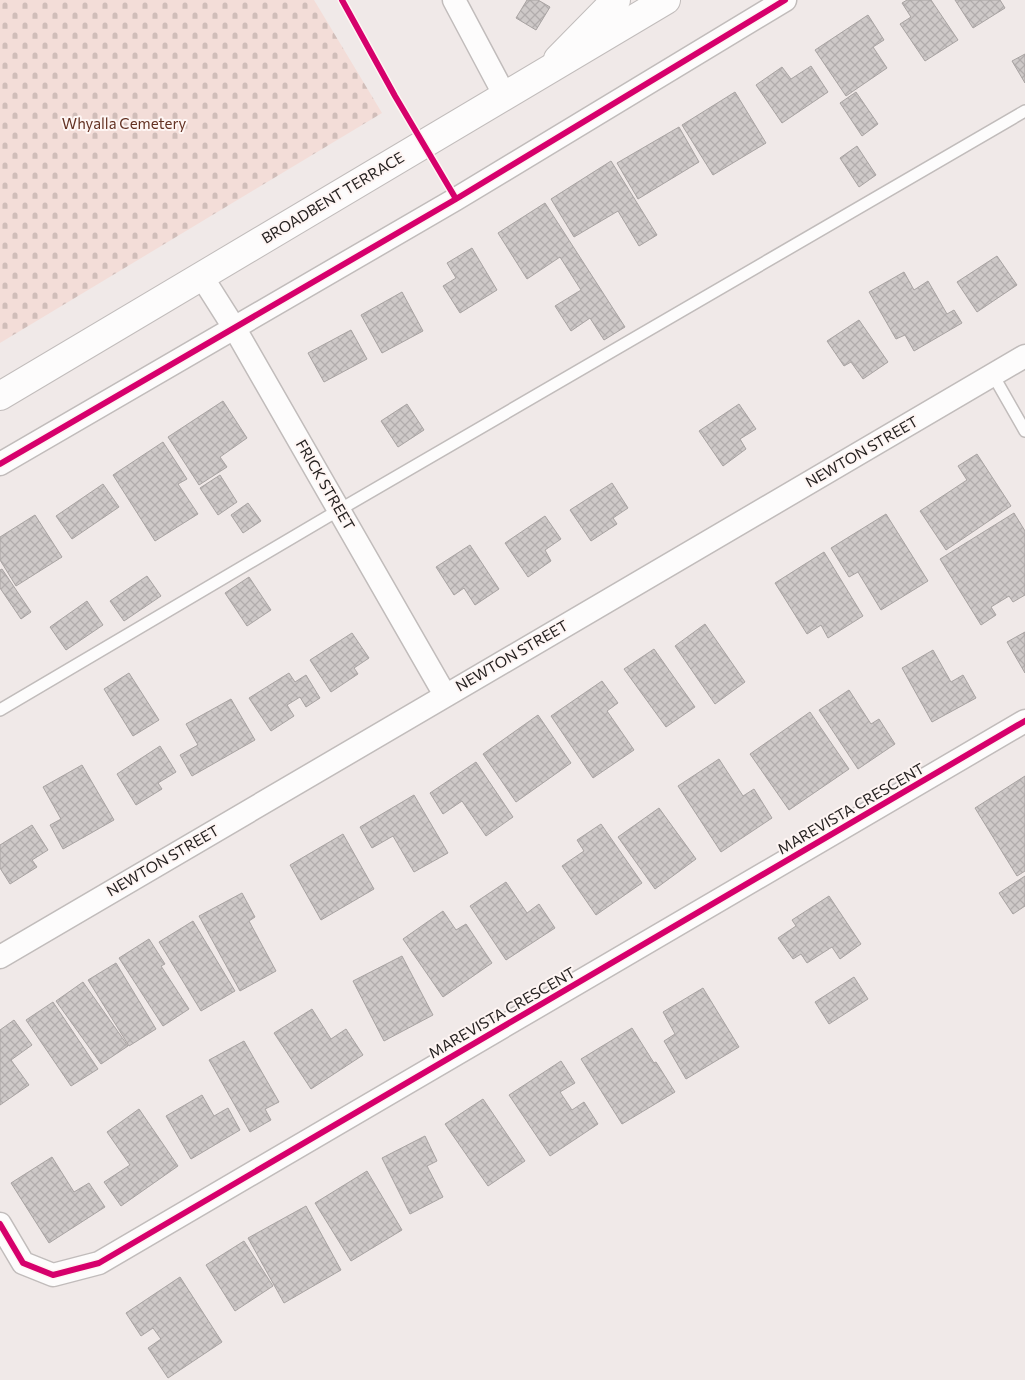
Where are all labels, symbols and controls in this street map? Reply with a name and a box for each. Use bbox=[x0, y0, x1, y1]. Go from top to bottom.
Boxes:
park label: Whyalla Cemetery bbox=[62, 114, 186, 132]
street label: BROADBENT TERRACE bbox=[258, 147, 407, 247]
street label: NEWTON STREET bbox=[802, 411, 921, 491]
street label: FRICK STREET bbox=[293, 436, 359, 533]
street label: NEWTON STREET bbox=[452, 615, 571, 695]
street label: MAREVISTA CRESCENT bbox=[774, 759, 927, 858]
street label: NEWTON STREET bbox=[103, 820, 222, 900]
street label: MAREVISTA CRESCENT bbox=[425, 963, 578, 1062]

